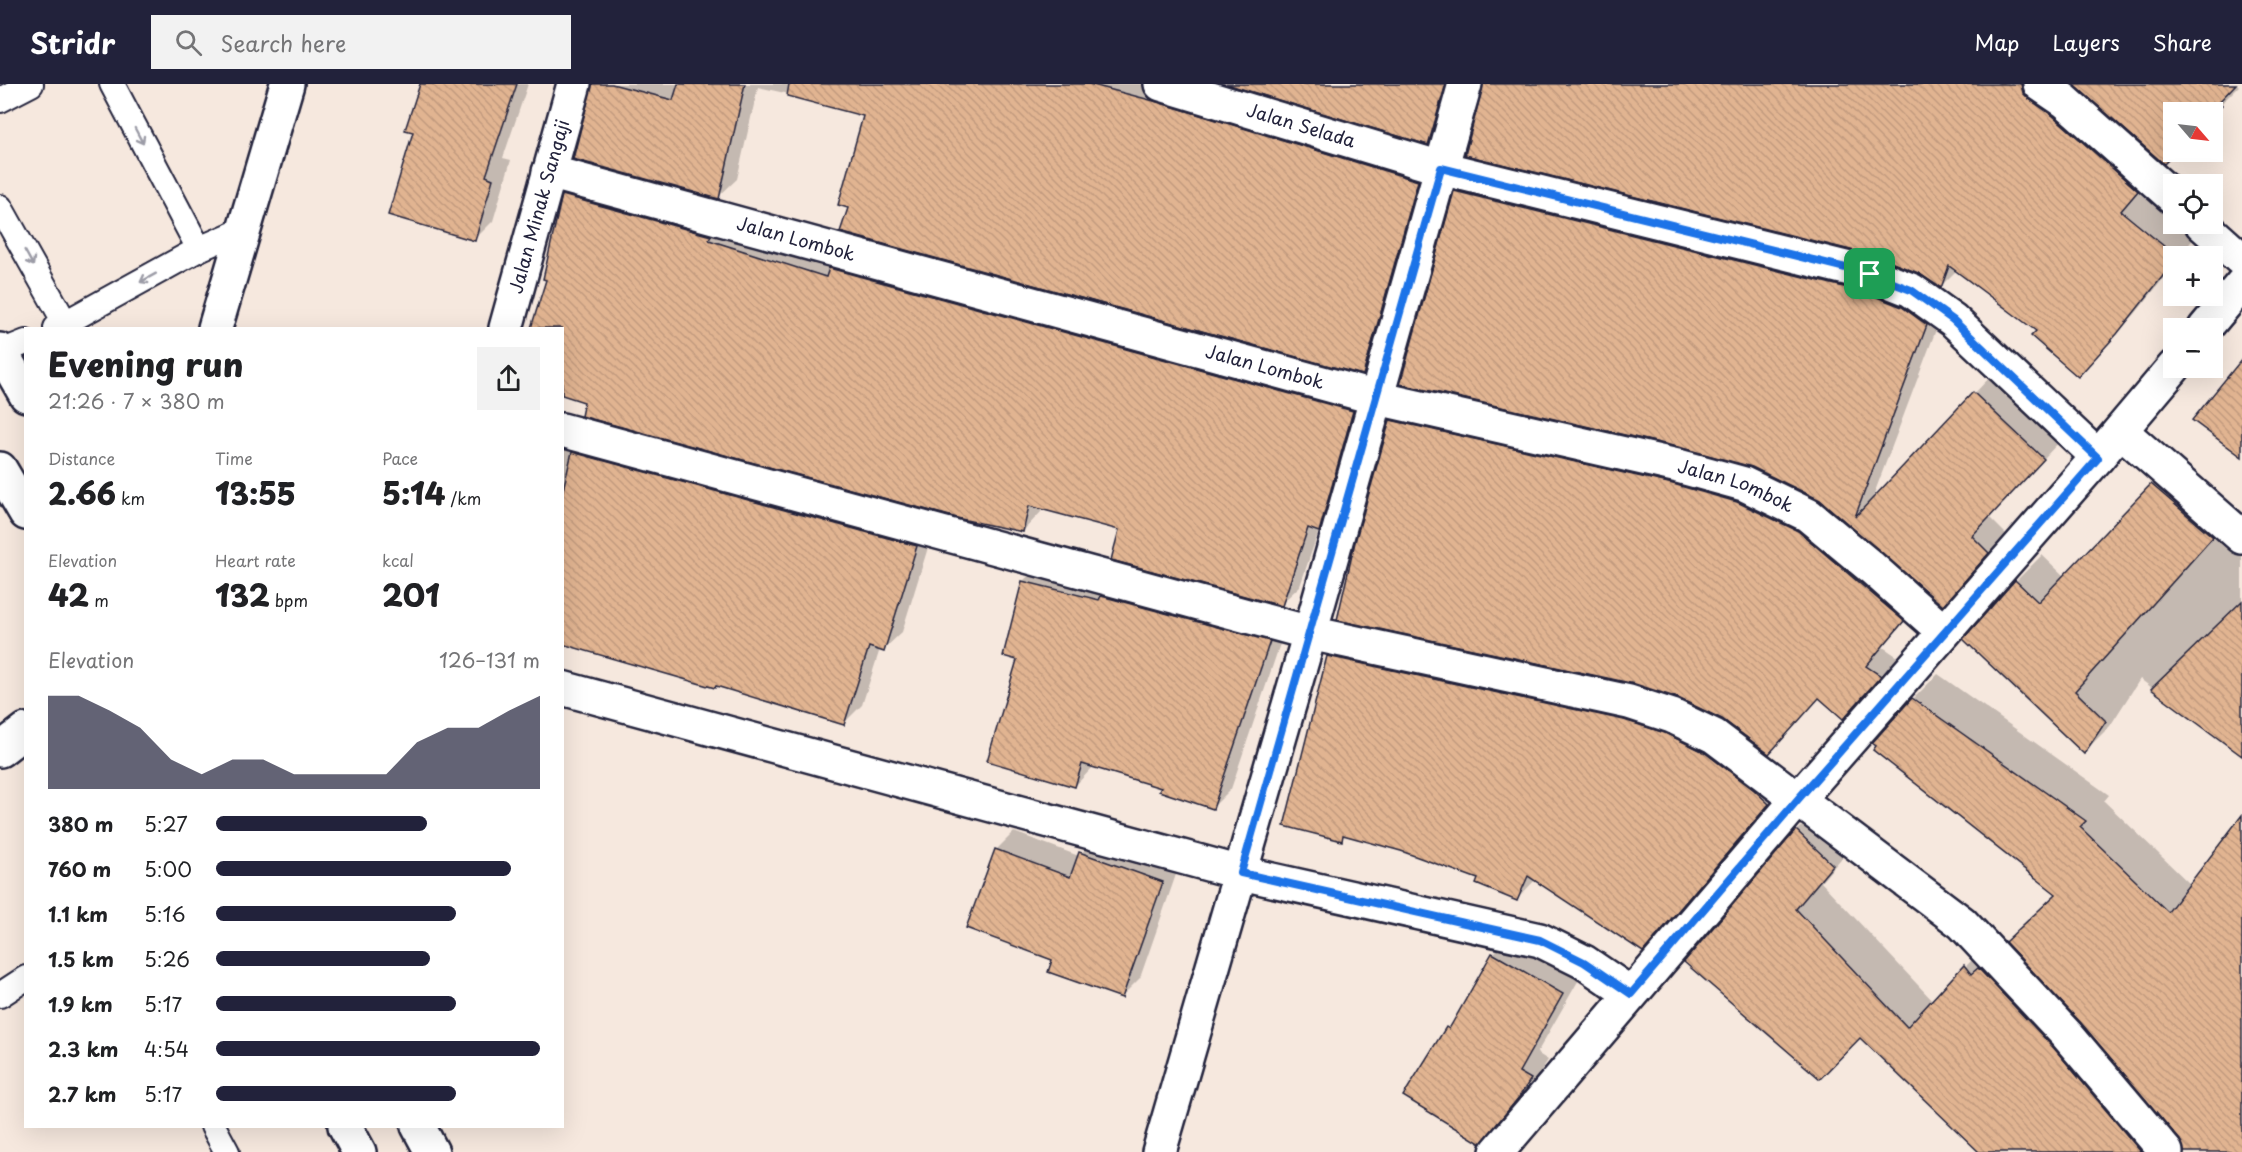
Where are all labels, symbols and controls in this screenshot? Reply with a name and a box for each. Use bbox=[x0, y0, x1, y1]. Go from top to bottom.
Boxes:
search box bbox=[151, 15, 571, 69]
text: Stridr bbox=[30, 21, 115, 64]
icon: search bbox=[172, 26, 205, 59]
text: Search here bbox=[220, 26, 346, 59]
text: Map bbox=[1975, 26, 2019, 58]
text: Layers bbox=[2052, 26, 2120, 58]
text: Share bbox=[2153, 26, 2212, 58]
street label: Jalan Selada bbox=[1244, 95, 1360, 154]
north arrow bbox=[2163, 102, 2223, 162]
map controls bbox=[2163, 102, 2223, 378]
street label: Jalan Minak Sangaji bbox=[501, 116, 576, 296]
one-way arrow bbox=[134, 126, 145, 144]
button: locate bbox=[2163, 174, 2223, 234]
street label: Jalan Lombok bbox=[734, 209, 859, 267]
button: + bbox=[2163, 246, 2223, 306]
pin bbox=[1844, 248, 1895, 299]
one-way arrow bbox=[23, 249, 35, 266]
icon: arrive bbox=[1853, 257, 1886, 290]
one-way arrow bbox=[140, 273, 158, 284]
button: − bbox=[2163, 318, 2223, 378]
street label: Jalan Lombok bbox=[1203, 337, 1328, 395]
text: Evening run bbox=[48, 338, 243, 388]
button: share bbox=[477, 347, 540, 410]
text: 21:26 · 7 × 380 m bbox=[48, 386, 225, 416]
text: Distance bbox=[48, 446, 115, 470]
text: Time bbox=[215, 446, 253, 470]
text: Pace bbox=[382, 446, 418, 470]
street label: Jalan Lombok bbox=[1675, 452, 1799, 518]
text: 2.66 bbox=[48, 470, 116, 515]
text: 13:55 bbox=[215, 470, 296, 515]
text: 5:14 bbox=[382, 470, 445, 515]
text: km bbox=[116, 486, 145, 510]
text: /km bbox=[445, 486, 481, 510]
text: Elevation bbox=[48, 548, 117, 572]
text: Heart rate bbox=[215, 548, 296, 572]
text: kcal bbox=[382, 548, 414, 572]
text: 42 bbox=[48, 572, 89, 617]
text: 132 bbox=[215, 572, 270, 617]
text: 201 bbox=[382, 572, 440, 617]
text: m bbox=[89, 588, 109, 612]
text: bpm bbox=[270, 588, 308, 612]
text: Elevation bbox=[48, 645, 134, 675]
text: 126–131 m bbox=[439, 645, 540, 675]
text: 380 m bbox=[48, 809, 113, 839]
text: 5:27 bbox=[144, 809, 188, 839]
text: 760 m bbox=[48, 854, 111, 884]
text: 5:00 bbox=[144, 854, 192, 884]
text: 1.1 km bbox=[48, 899, 108, 929]
text: 5:16 bbox=[144, 899, 186, 929]
text: 1.5 km bbox=[48, 944, 114, 974]
text: 5:26 bbox=[144, 944, 190, 974]
text: 1.9 km bbox=[48, 989, 113, 1019]
text: 5:17 bbox=[144, 989, 182, 1019]
text: 2.3 km bbox=[48, 1034, 118, 1064]
text: 4:54 bbox=[144, 1034, 189, 1064]
text: 2.7 km bbox=[48, 1079, 116, 1109]
text: 5:17 bbox=[144, 1079, 182, 1109]

